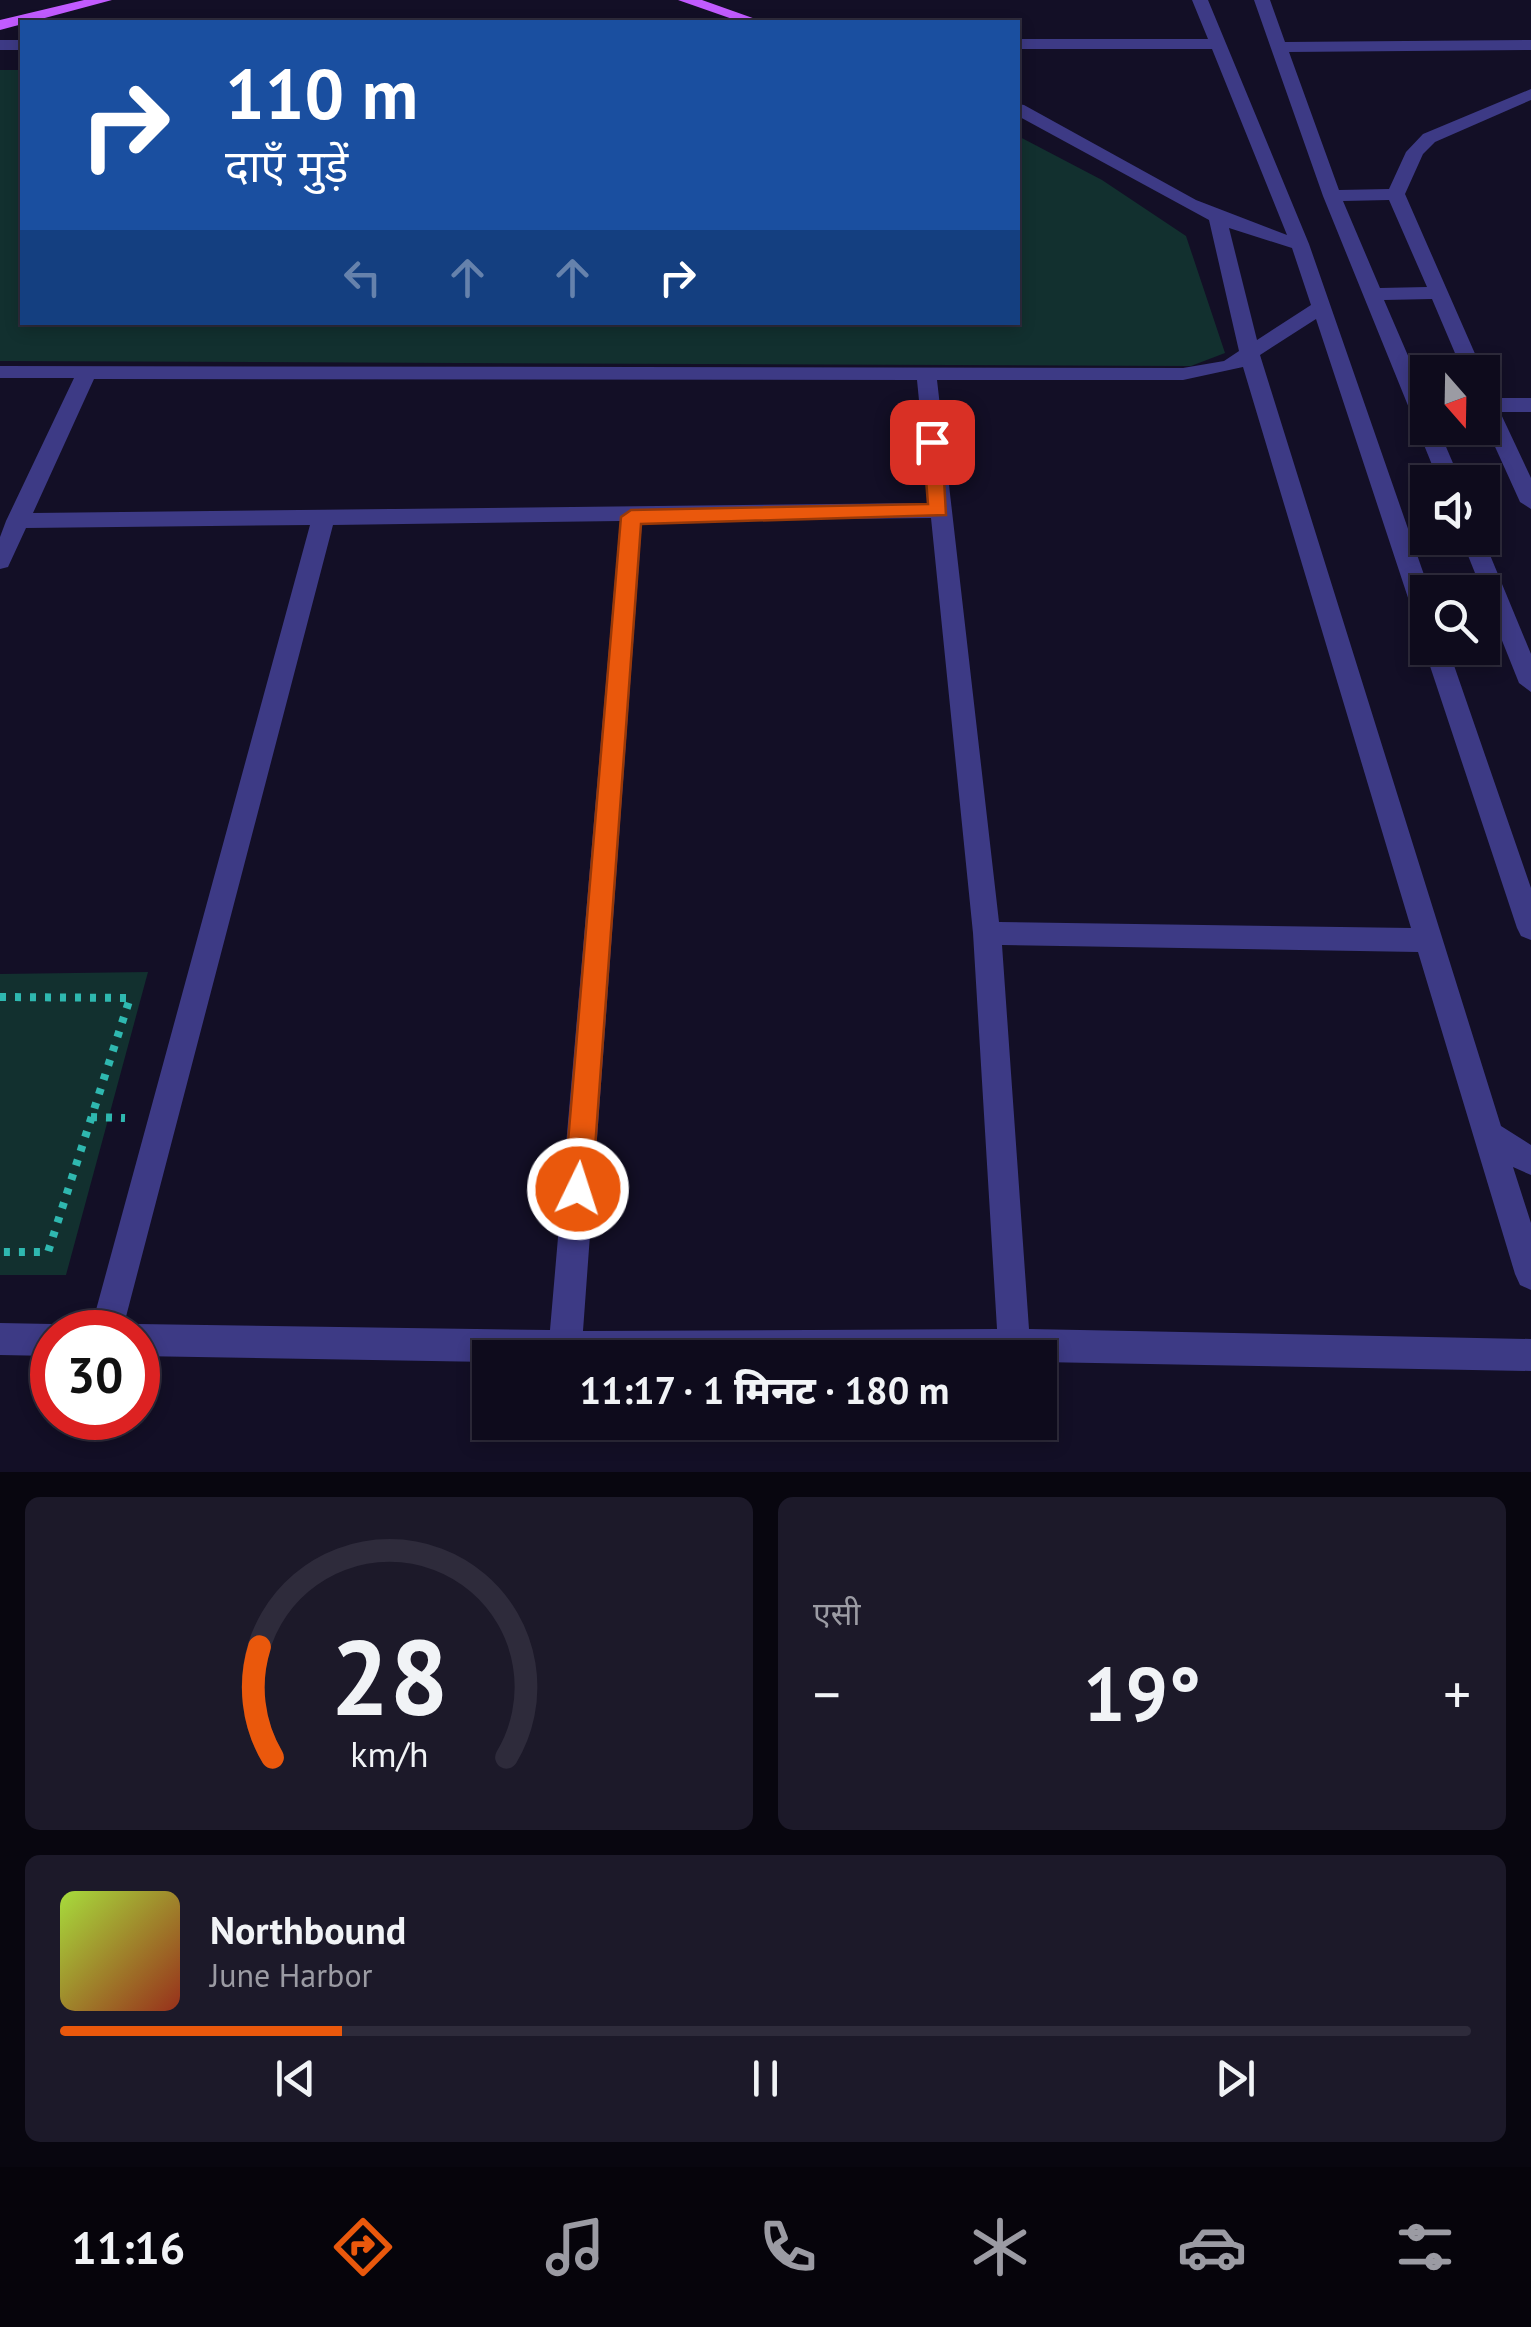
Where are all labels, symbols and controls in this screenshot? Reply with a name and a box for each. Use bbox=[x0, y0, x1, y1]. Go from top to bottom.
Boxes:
text: 110 m bbox=[225, 48, 418, 138]
icon: right bbox=[60, 60, 190, 190]
text: दाएँ मुड़ें bbox=[225, 136, 348, 194]
icon: left bbox=[335, 250, 390, 305]
icon: ahead bbox=[440, 250, 495, 305]
icon: ahead bbox=[545, 250, 600, 305]
icon: right bbox=[650, 250, 705, 305]
north arrow bbox=[1410, 355, 1500, 445]
map controls bbox=[1410, 355, 1500, 665]
pin bbox=[890, 400, 975, 485]
icon: arrive bbox=[905, 415, 960, 470]
button: sound bbox=[1410, 465, 1500, 555]
button: search bbox=[1410, 575, 1500, 665]
position arrow bbox=[526, 1137, 630, 1241]
speed limit sign: 30 bbox=[30, 1310, 160, 1440]
text: 11:17 · 1 मिनट · 180 m bbox=[580, 1365, 949, 1414]
text: एसी bbox=[813, 1592, 861, 1634]
text: 28 bbox=[330, 1609, 448, 1744]
text: 19° bbox=[1083, 1645, 1201, 1742]
text: − bbox=[813, 1658, 841, 1729]
text: + bbox=[1443, 1658, 1471, 1729]
text: km/h bbox=[350, 1731, 428, 1777]
text: Northbound bbox=[210, 1905, 406, 1954]
text: June Harbor bbox=[210, 1954, 372, 1996]
icon: previous bbox=[268, 2051, 323, 2106]
icon: pause bbox=[738, 2051, 793, 2106]
icon: next bbox=[1208, 2051, 1263, 2106]
icon: directions bbox=[328, 2212, 398, 2282]
icon: music bbox=[540, 2212, 610, 2282]
icon: phone bbox=[753, 2212, 823, 2282]
icon: climate bbox=[965, 2212, 1035, 2282]
icon: car bbox=[1177, 2212, 1247, 2282]
icon: filters bbox=[1390, 2212, 1460, 2282]
text: 11:16 bbox=[71, 2218, 185, 2276]

